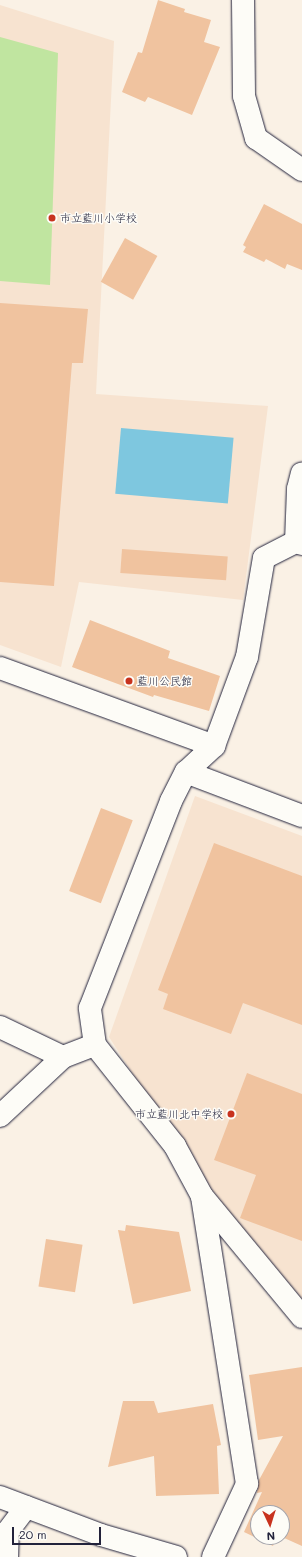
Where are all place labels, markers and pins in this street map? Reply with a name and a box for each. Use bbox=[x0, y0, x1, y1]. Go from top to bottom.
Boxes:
place label: 市立藍川小学校 bbox=[60, 211, 137, 225]
marker: 市立藍川小学校 bbox=[47, 213, 57, 223]
place label: 藍川公民館 bbox=[137, 674, 192, 688]
marker: 藍川公民館 bbox=[124, 676, 134, 686]
place label: 市立藍川北中学校 bbox=[135, 1107, 223, 1121]
marker: 市立藍川北中学校 bbox=[226, 1109, 236, 1119]

